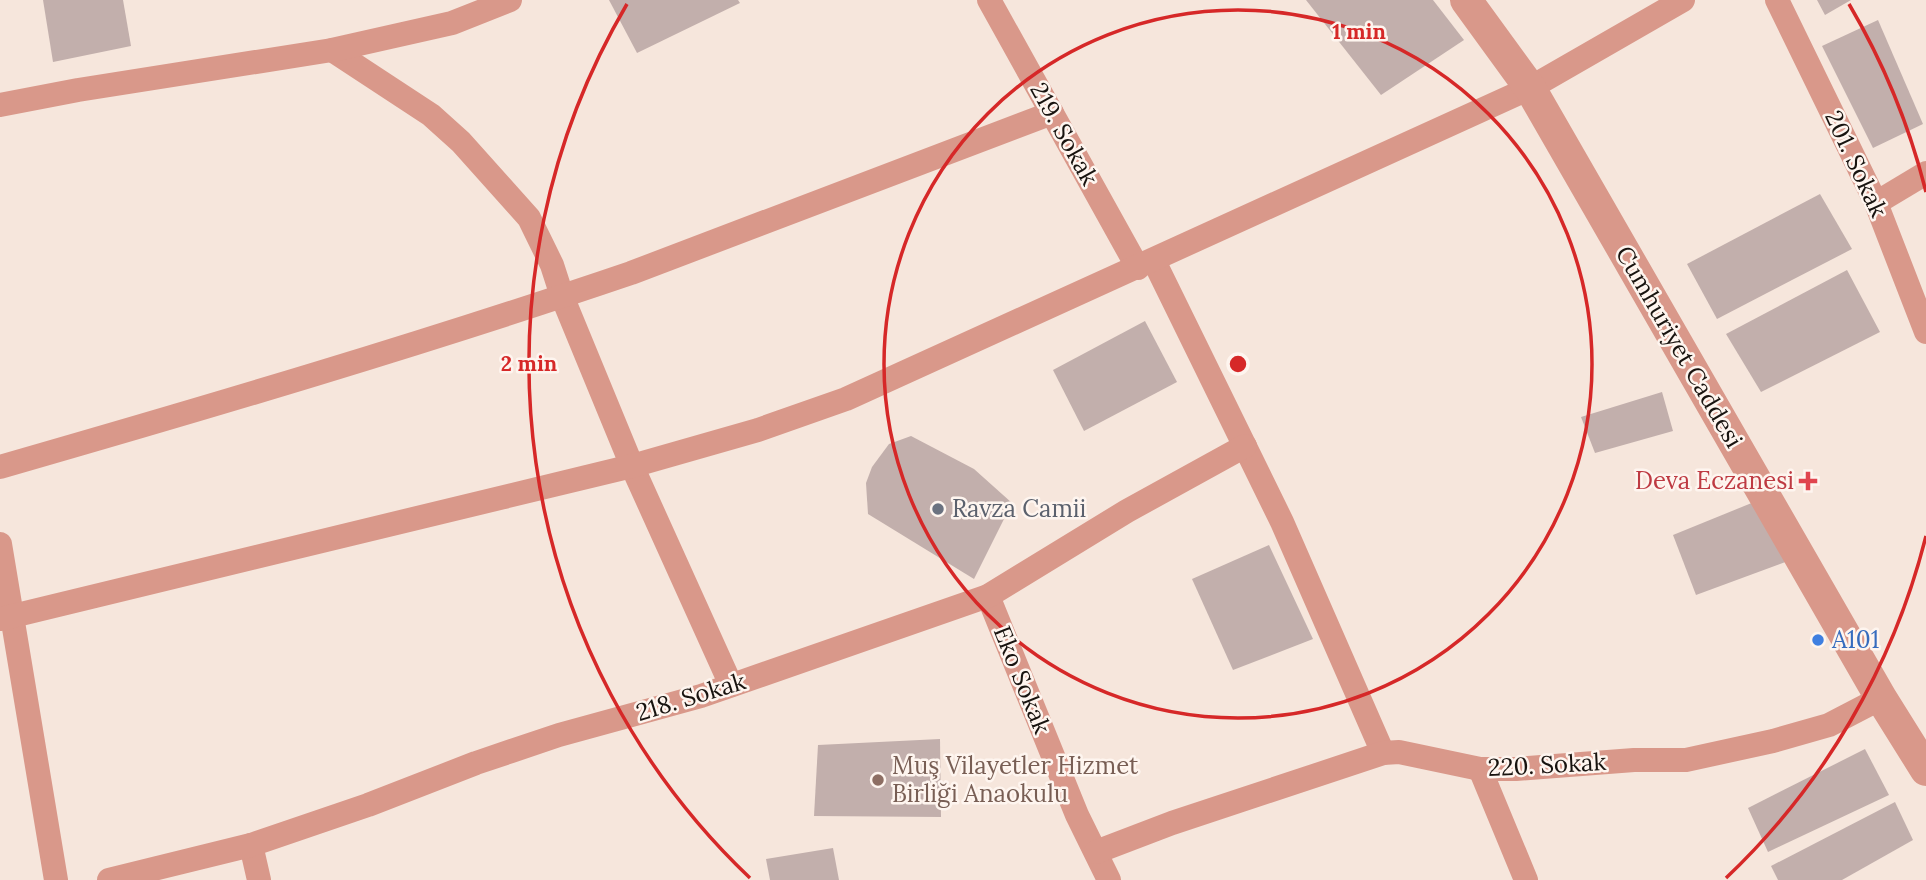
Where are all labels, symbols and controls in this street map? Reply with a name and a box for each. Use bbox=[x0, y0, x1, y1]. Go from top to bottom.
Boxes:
text: 1 min bbox=[1332, 18, 1386, 45]
street label: 219. Sokak bbox=[1023, 77, 1105, 191]
street label: 201. Sokak bbox=[1818, 105, 1895, 222]
street label: Cumhuriyet Caddesi bbox=[1609, 240, 1750, 453]
text: 2 min bbox=[501, 350, 557, 377]
centre of rings bbox=[1226, 352, 1250, 376]
place label: Deva Eczanesi bbox=[1635, 465, 1794, 496]
marker: Deva Eczanesi bbox=[1800, 473, 1816, 489]
place label: Ravza Camii bbox=[952, 493, 1086, 524]
marker: Ravza Camii bbox=[930, 501, 946, 517]
street label: Eko Sokak bbox=[987, 621, 1058, 738]
place label: A101 bbox=[1831, 624, 1879, 655]
marker: A101 bbox=[1810, 632, 1826, 648]
street label: 218. Sokak bbox=[632, 665, 750, 728]
street label: 220. Sokak bbox=[1487, 746, 1607, 783]
place label: Muş Vilayetler Hizmet Birliği Anaokulu bbox=[892, 750, 1139, 809]
marker: Muş Vilayetler Hizmet Birliği Anaokulu bbox=[870, 772, 886, 788]

